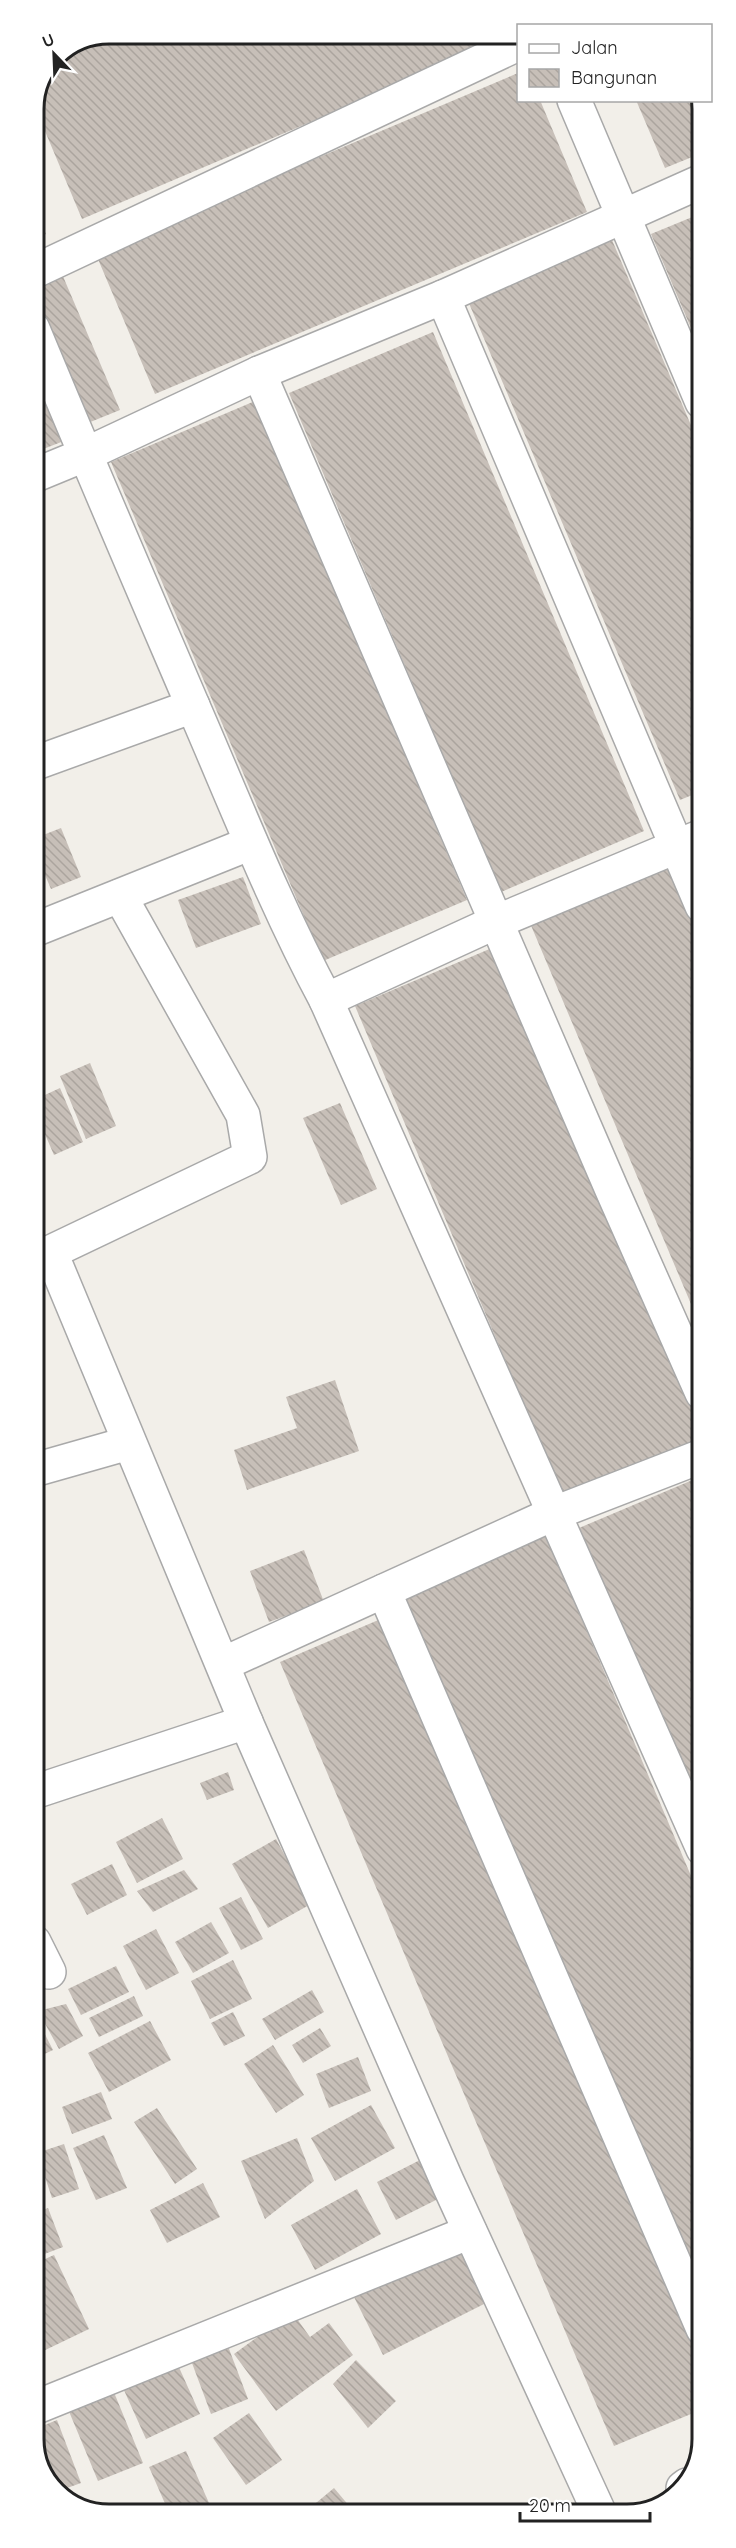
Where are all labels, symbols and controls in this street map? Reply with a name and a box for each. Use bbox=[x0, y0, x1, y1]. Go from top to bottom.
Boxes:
north arrow bbox=[24, 24, 84, 84]
legend bbox=[517, 24, 712, 102]
text: U bbox=[39, 29, 57, 52]
text: Jalan bbox=[571, 36, 618, 59]
text: Bangunan bbox=[571, 66, 657, 89]
scale bar bbox=[520, 2485, 650, 2523]
text: 20 m bbox=[529, 2494, 571, 2517]

